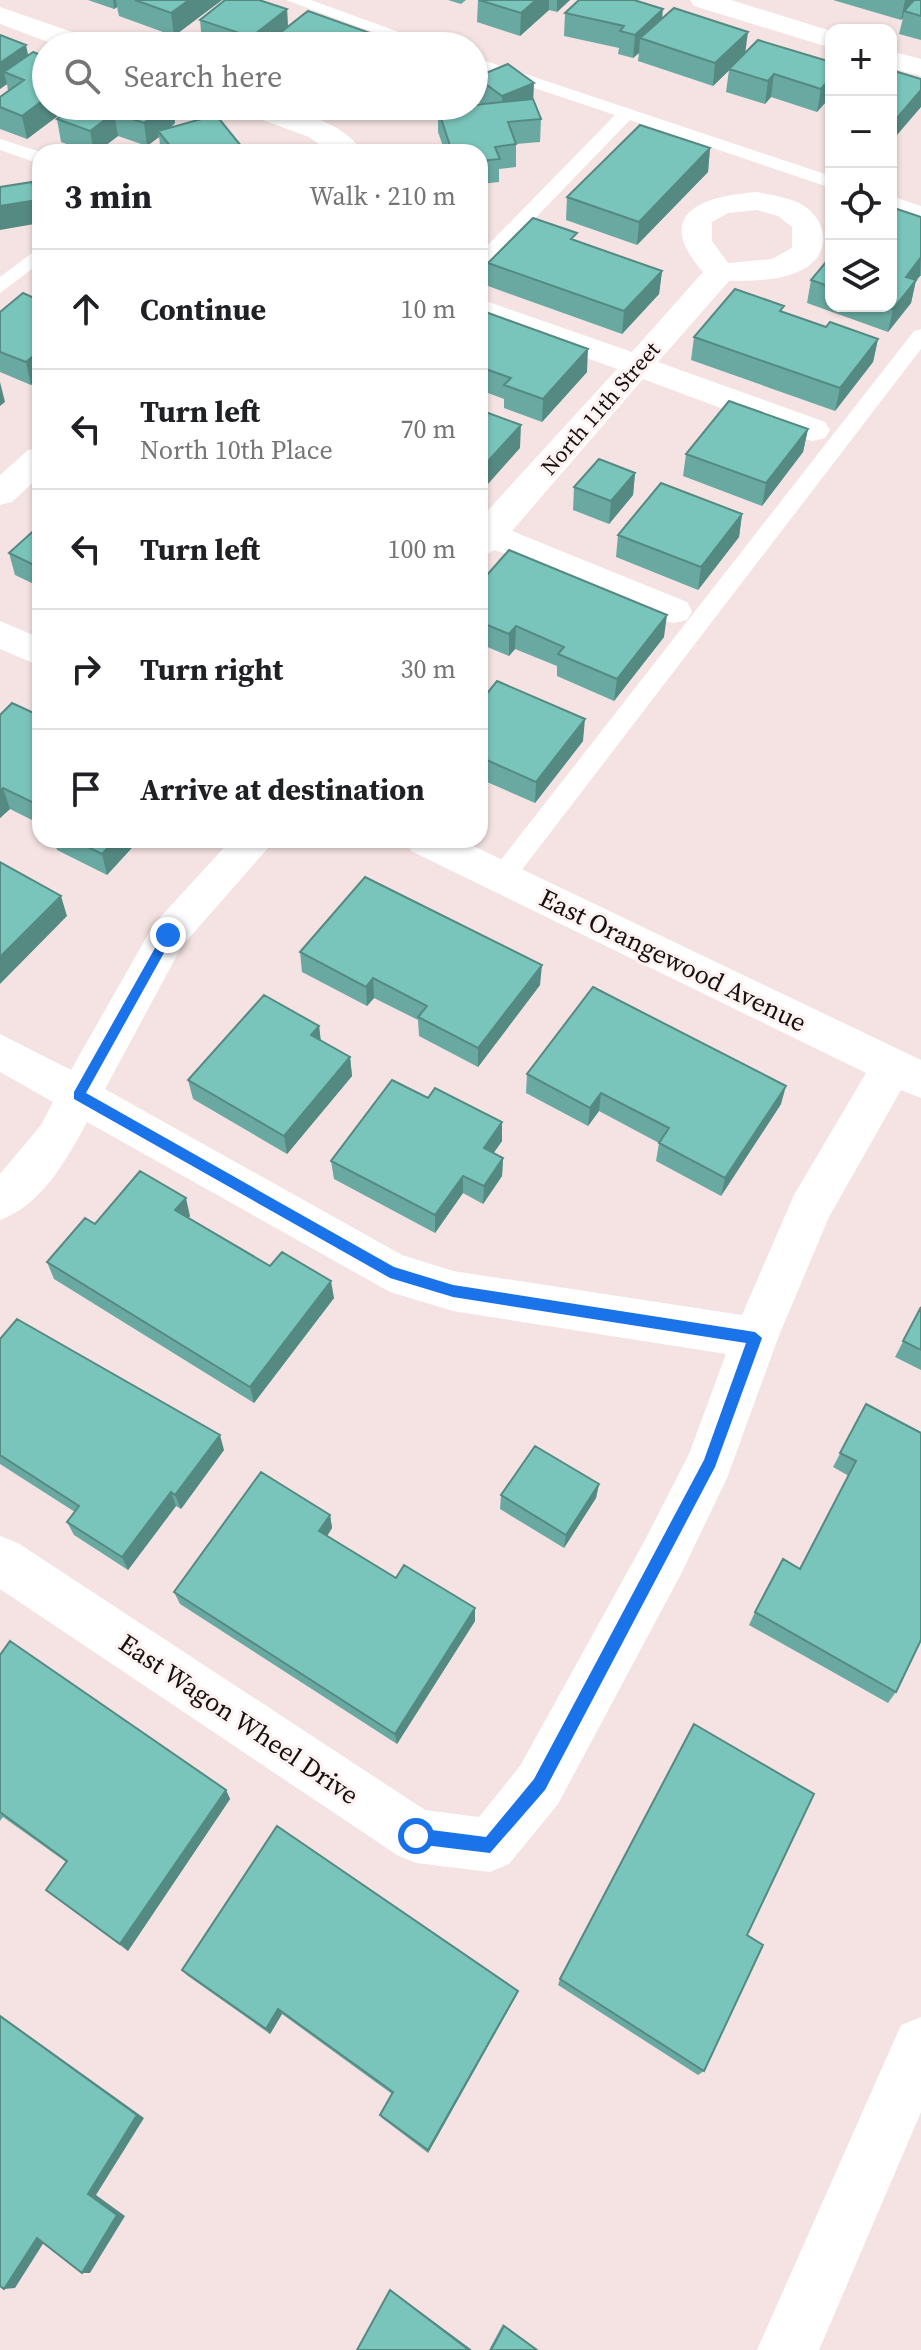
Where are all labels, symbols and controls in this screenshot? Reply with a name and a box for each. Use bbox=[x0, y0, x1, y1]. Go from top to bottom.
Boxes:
map controls bbox=[825, 24, 897, 312]
button: + bbox=[825, 24, 897, 96]
search box bbox=[32, 32, 488, 120]
icon: search bbox=[60, 54, 104, 98]
text: Search here bbox=[124, 56, 282, 97]
button: − bbox=[825, 96, 897, 168]
button: locate bbox=[825, 168, 897, 240]
text: 3 min bbox=[64, 173, 152, 219]
text: Walk · 210 m bbox=[309, 178, 456, 214]
button: layers bbox=[825, 240, 897, 312]
icon: ahead bbox=[64, 287, 108, 331]
text: Continue bbox=[140, 289, 266, 330]
text: 10 m bbox=[401, 291, 456, 327]
street label: North 11th Street bbox=[534, 334, 667, 481]
text: Turn left bbox=[140, 391, 260, 432]
icon: left bbox=[64, 407, 108, 451]
text: 70 m bbox=[401, 411, 456, 447]
text: North 10th Place bbox=[140, 432, 333, 468]
icon: left bbox=[64, 527, 108, 571]
text: Turn left bbox=[140, 529, 260, 570]
text: 100 m bbox=[388, 531, 456, 567]
icon: right bbox=[64, 647, 108, 691]
text: Turn right bbox=[140, 649, 283, 690]
text: 30 m bbox=[401, 651, 456, 687]
icon: arrive bbox=[64, 767, 108, 811]
text: Arrive at destination bbox=[140, 769, 425, 810]
street label: East Orangewood Avenue bbox=[533, 880, 813, 1040]
route end bbox=[150, 917, 186, 953]
street label: East Wagon Wheel Drive bbox=[112, 1625, 366, 1813]
route start bbox=[398, 1818, 434, 1854]

